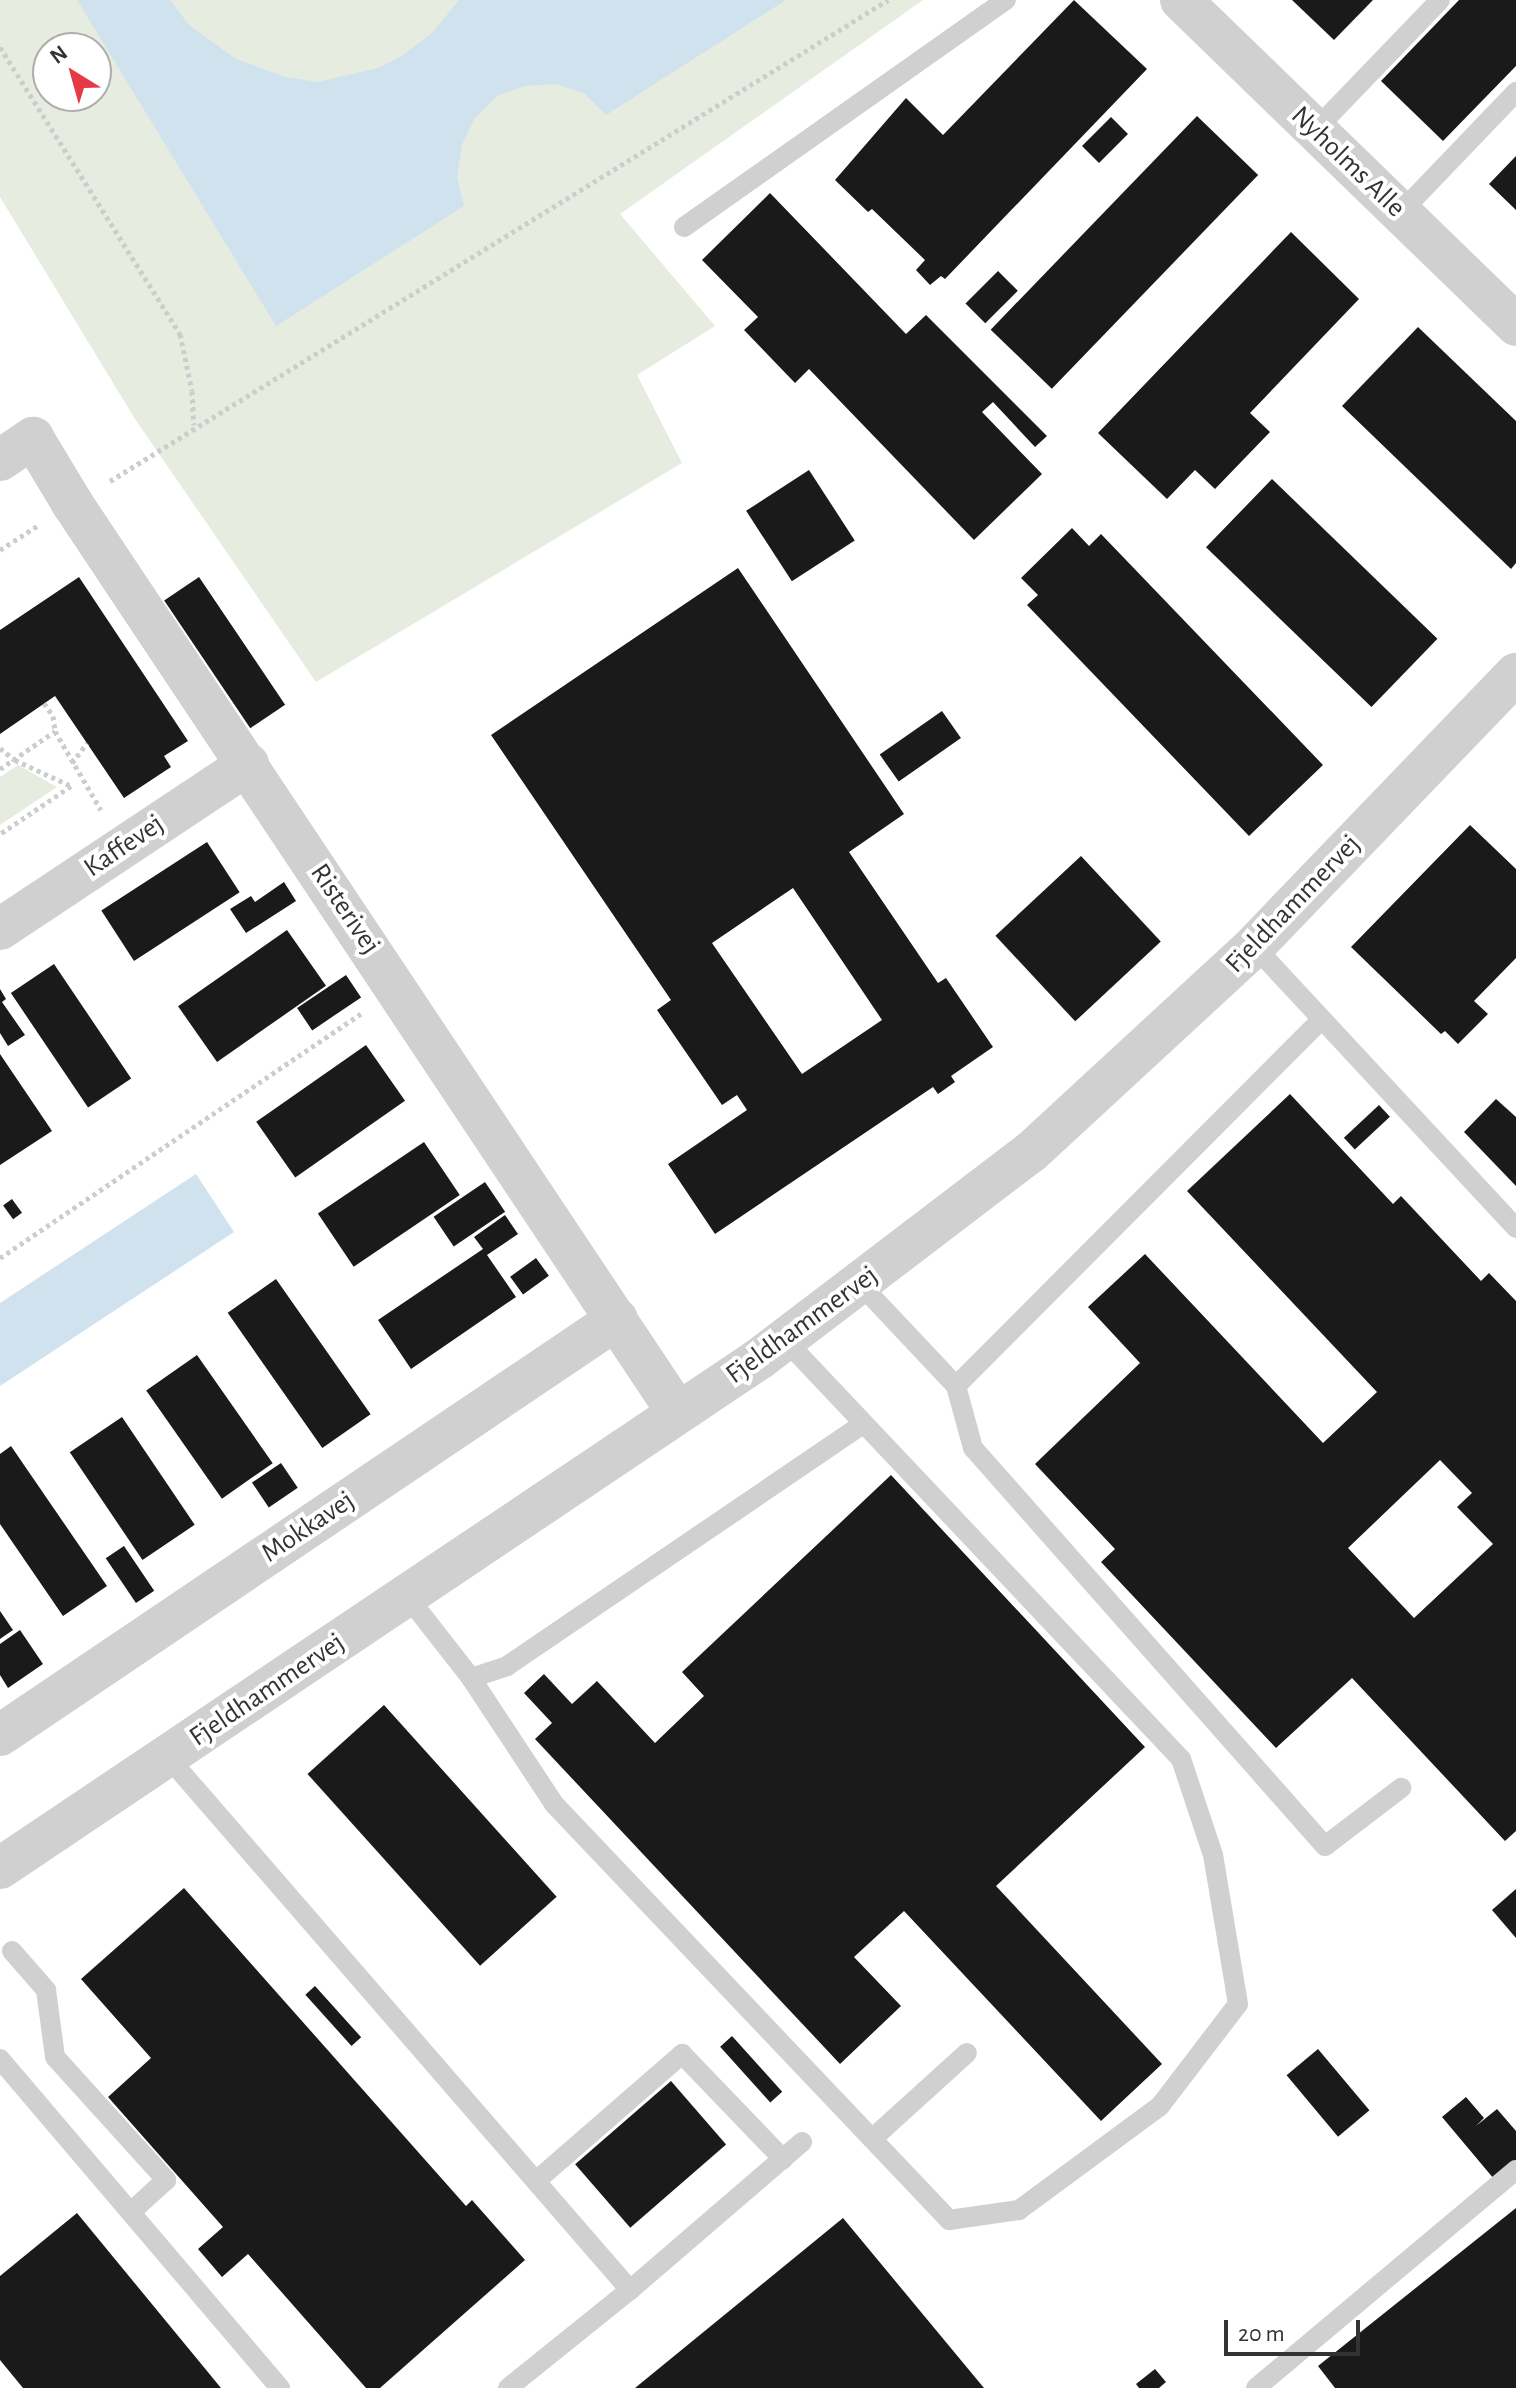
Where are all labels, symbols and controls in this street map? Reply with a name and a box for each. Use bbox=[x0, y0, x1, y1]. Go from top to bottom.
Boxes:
north arrow bbox=[32, 32, 112, 112]
text: N bbox=[46, 41, 71, 68]
street label: Nyholms Alle bbox=[1284, 99, 1412, 225]
street label: Kaffevej bbox=[78, 807, 170, 885]
street label: Fjeldhammervej bbox=[1218, 828, 1368, 980]
street label: Risterivej bbox=[303, 857, 387, 961]
street label: Fjeldhammervej bbox=[719, 1259, 885, 1391]
street label: Mokkavej bbox=[255, 1484, 361, 1570]
street label: Fjeldhammervej bbox=[183, 1626, 351, 1754]
scale bar bbox=[1228, 2304, 1364, 2354]
text: 20 m bbox=[1238, 2322, 1285, 2346]

